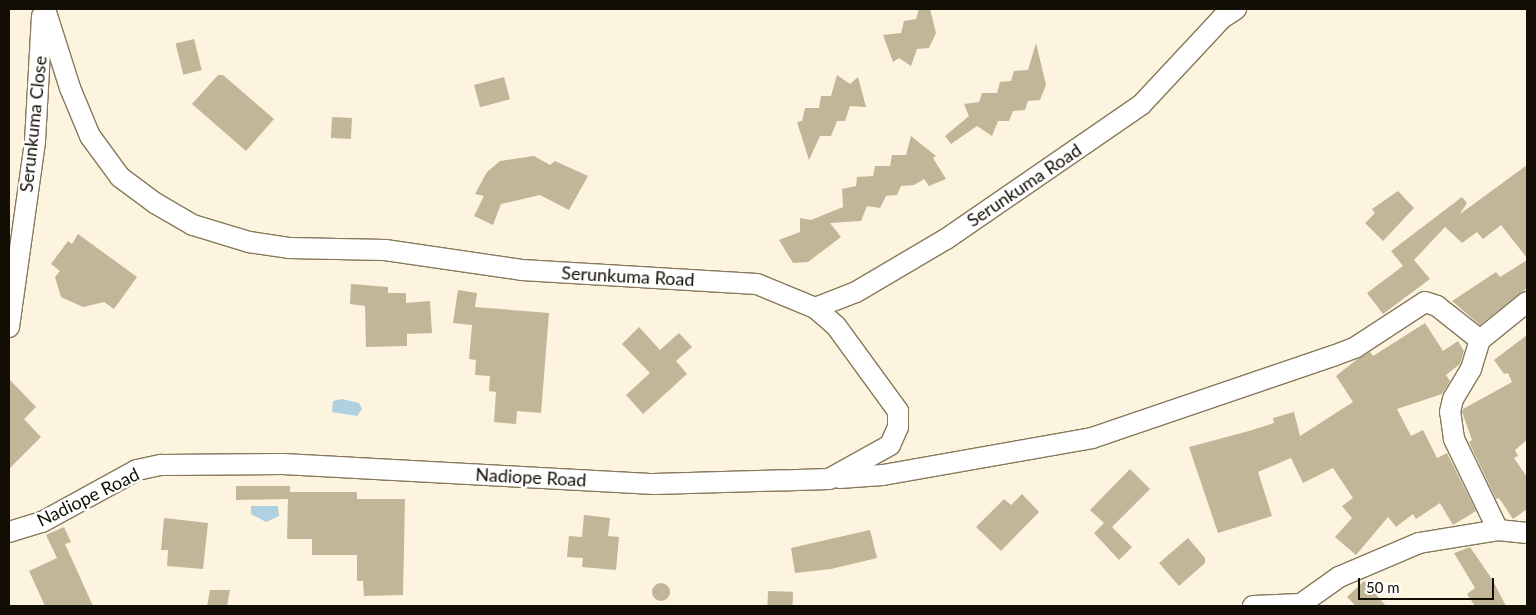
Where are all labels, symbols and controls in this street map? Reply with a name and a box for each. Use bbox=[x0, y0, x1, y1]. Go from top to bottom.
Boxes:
street label: Serunkuma Close bbox=[15, 55, 51, 193]
street label: Serunkuma Road bbox=[963, 139, 1085, 231]
street label: Serunkuma Road bbox=[561, 262, 695, 290]
street label: Nadiope Road bbox=[33, 463, 143, 531]
street label: Nadiope Road bbox=[475, 463, 587, 491]
scale bar bbox=[1361, 568, 1497, 600]
text: 50 m bbox=[1366, 578, 1400, 596]

